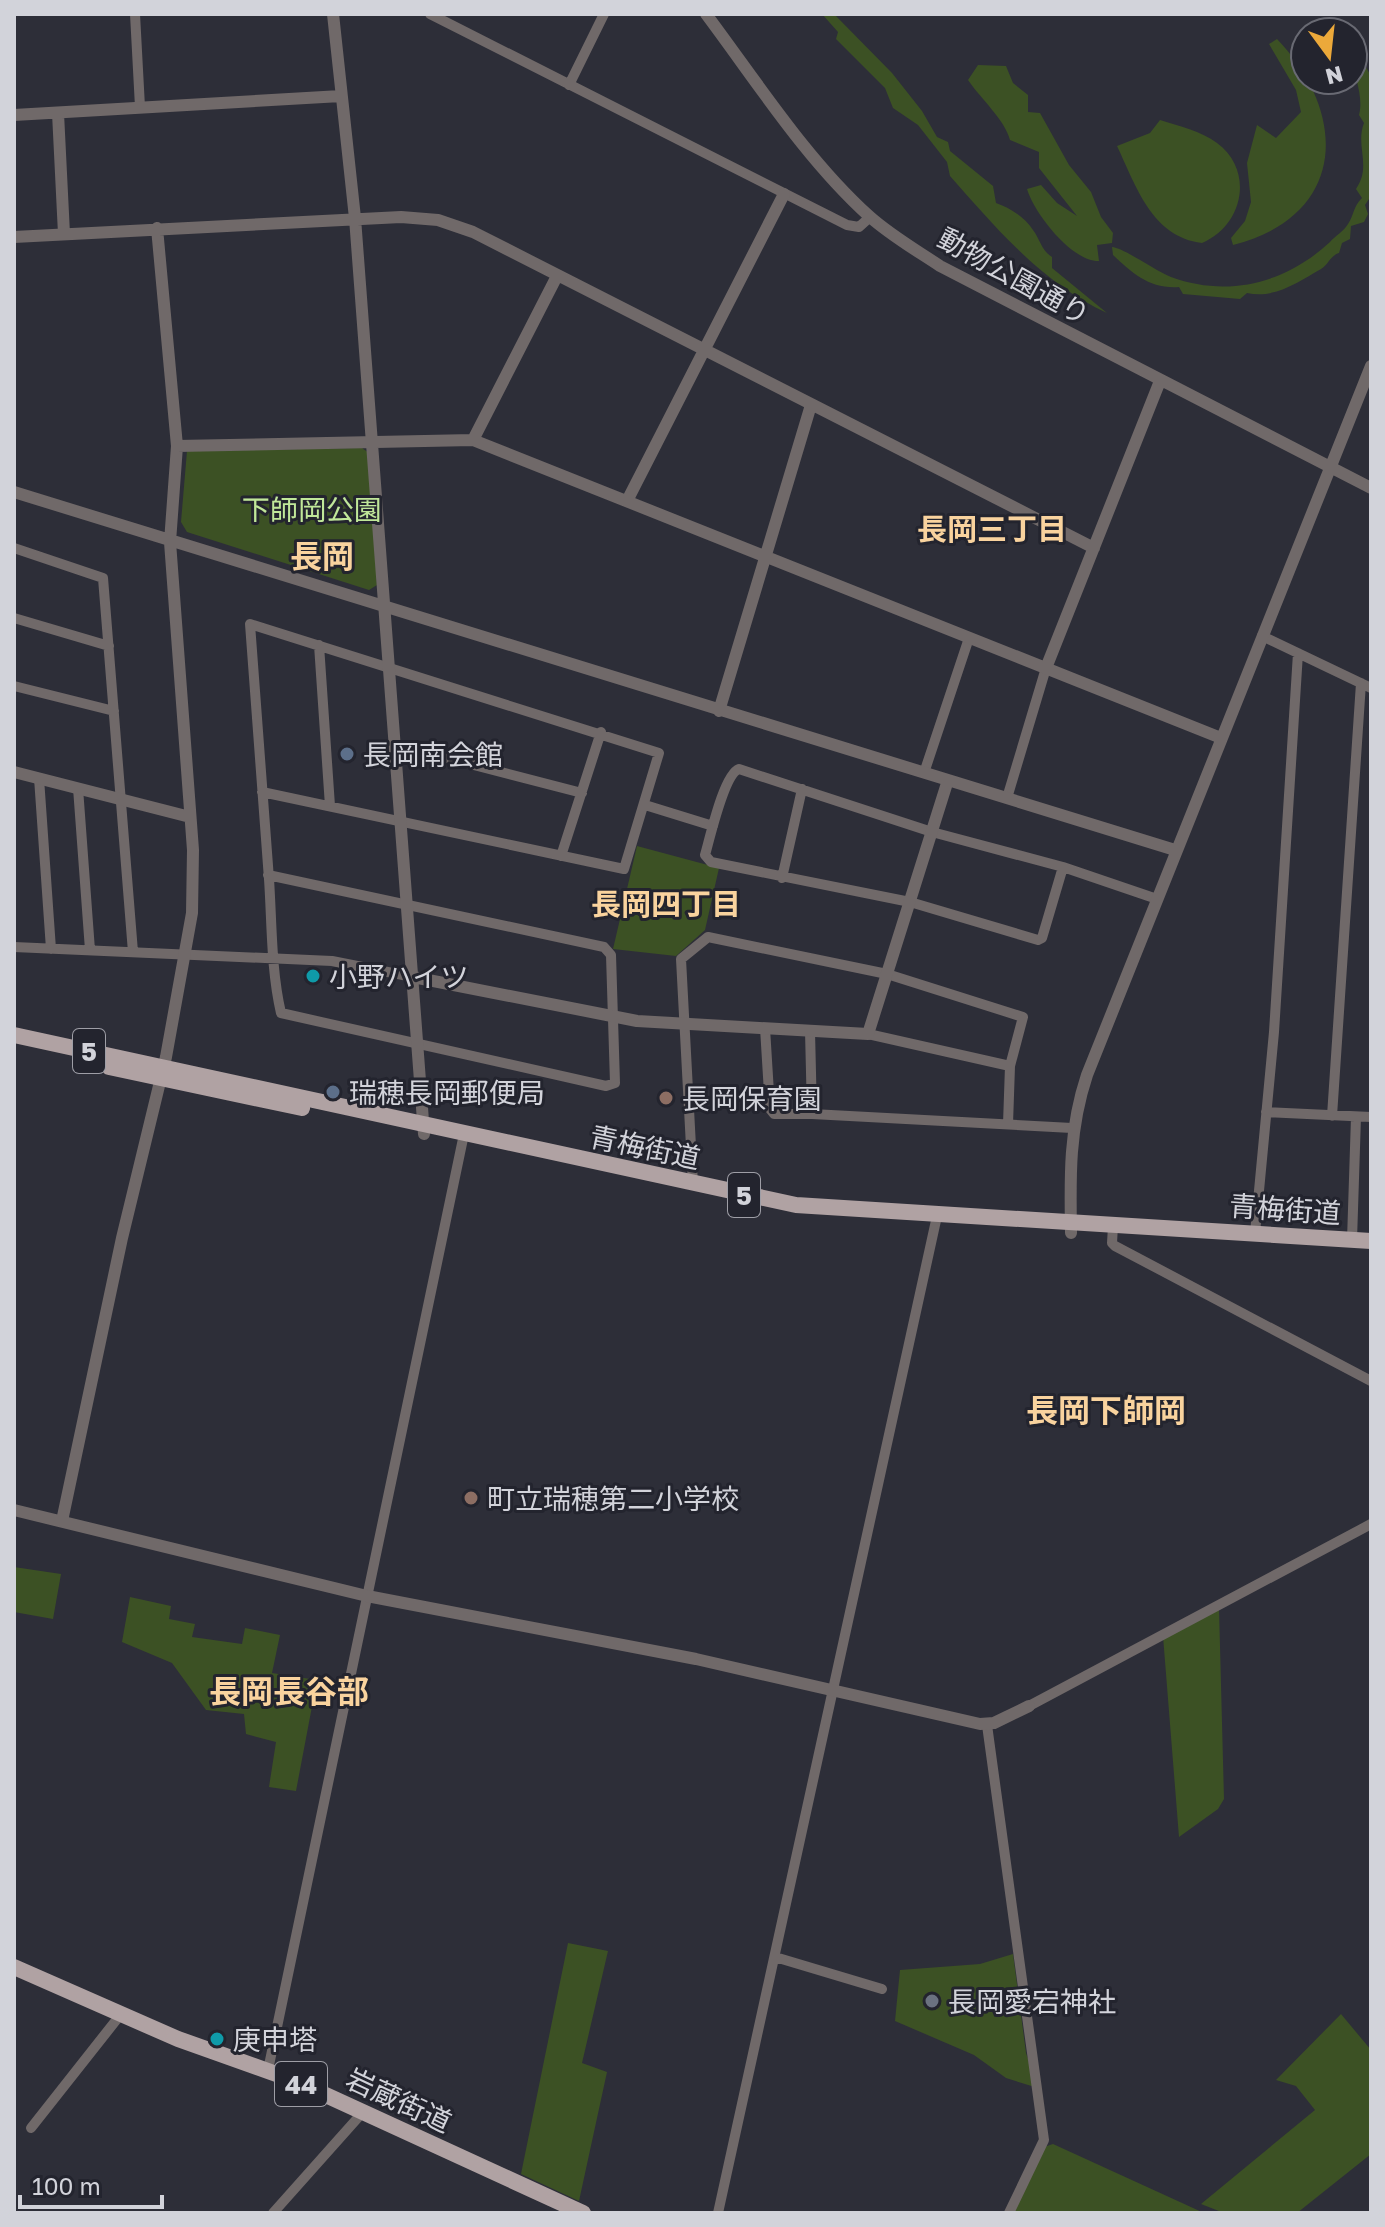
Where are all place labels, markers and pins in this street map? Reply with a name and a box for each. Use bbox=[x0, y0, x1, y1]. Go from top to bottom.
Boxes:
place label: 長岡南会館 bbox=[363, 738, 503, 771]
marker: 長岡南会館 bbox=[338, 745, 356, 763]
place label: 小野ハイツ bbox=[329, 960, 468, 993]
marker: 小野ハイツ bbox=[304, 967, 322, 985]
place label: 瑞穂長岡郵便局 bbox=[349, 1076, 545, 1109]
place label: 長岡保育園 bbox=[682, 1082, 822, 1115]
marker: 瑞穂長岡郵便局 bbox=[324, 1083, 342, 1101]
marker: 長岡保育園 bbox=[657, 1089, 675, 1107]
place label: 町立瑞穂第二小学校 bbox=[487, 1482, 739, 1515]
marker: 町立瑞穂第二小学校 bbox=[462, 1489, 480, 1507]
place label: 長岡愛宕神社 bbox=[948, 1985, 1116, 2018]
marker: 長岡愛宕神社 bbox=[923, 1992, 941, 2010]
place label: 庚申塔 bbox=[233, 2023, 317, 2056]
marker: 庚申塔 bbox=[208, 2030, 226, 2048]

